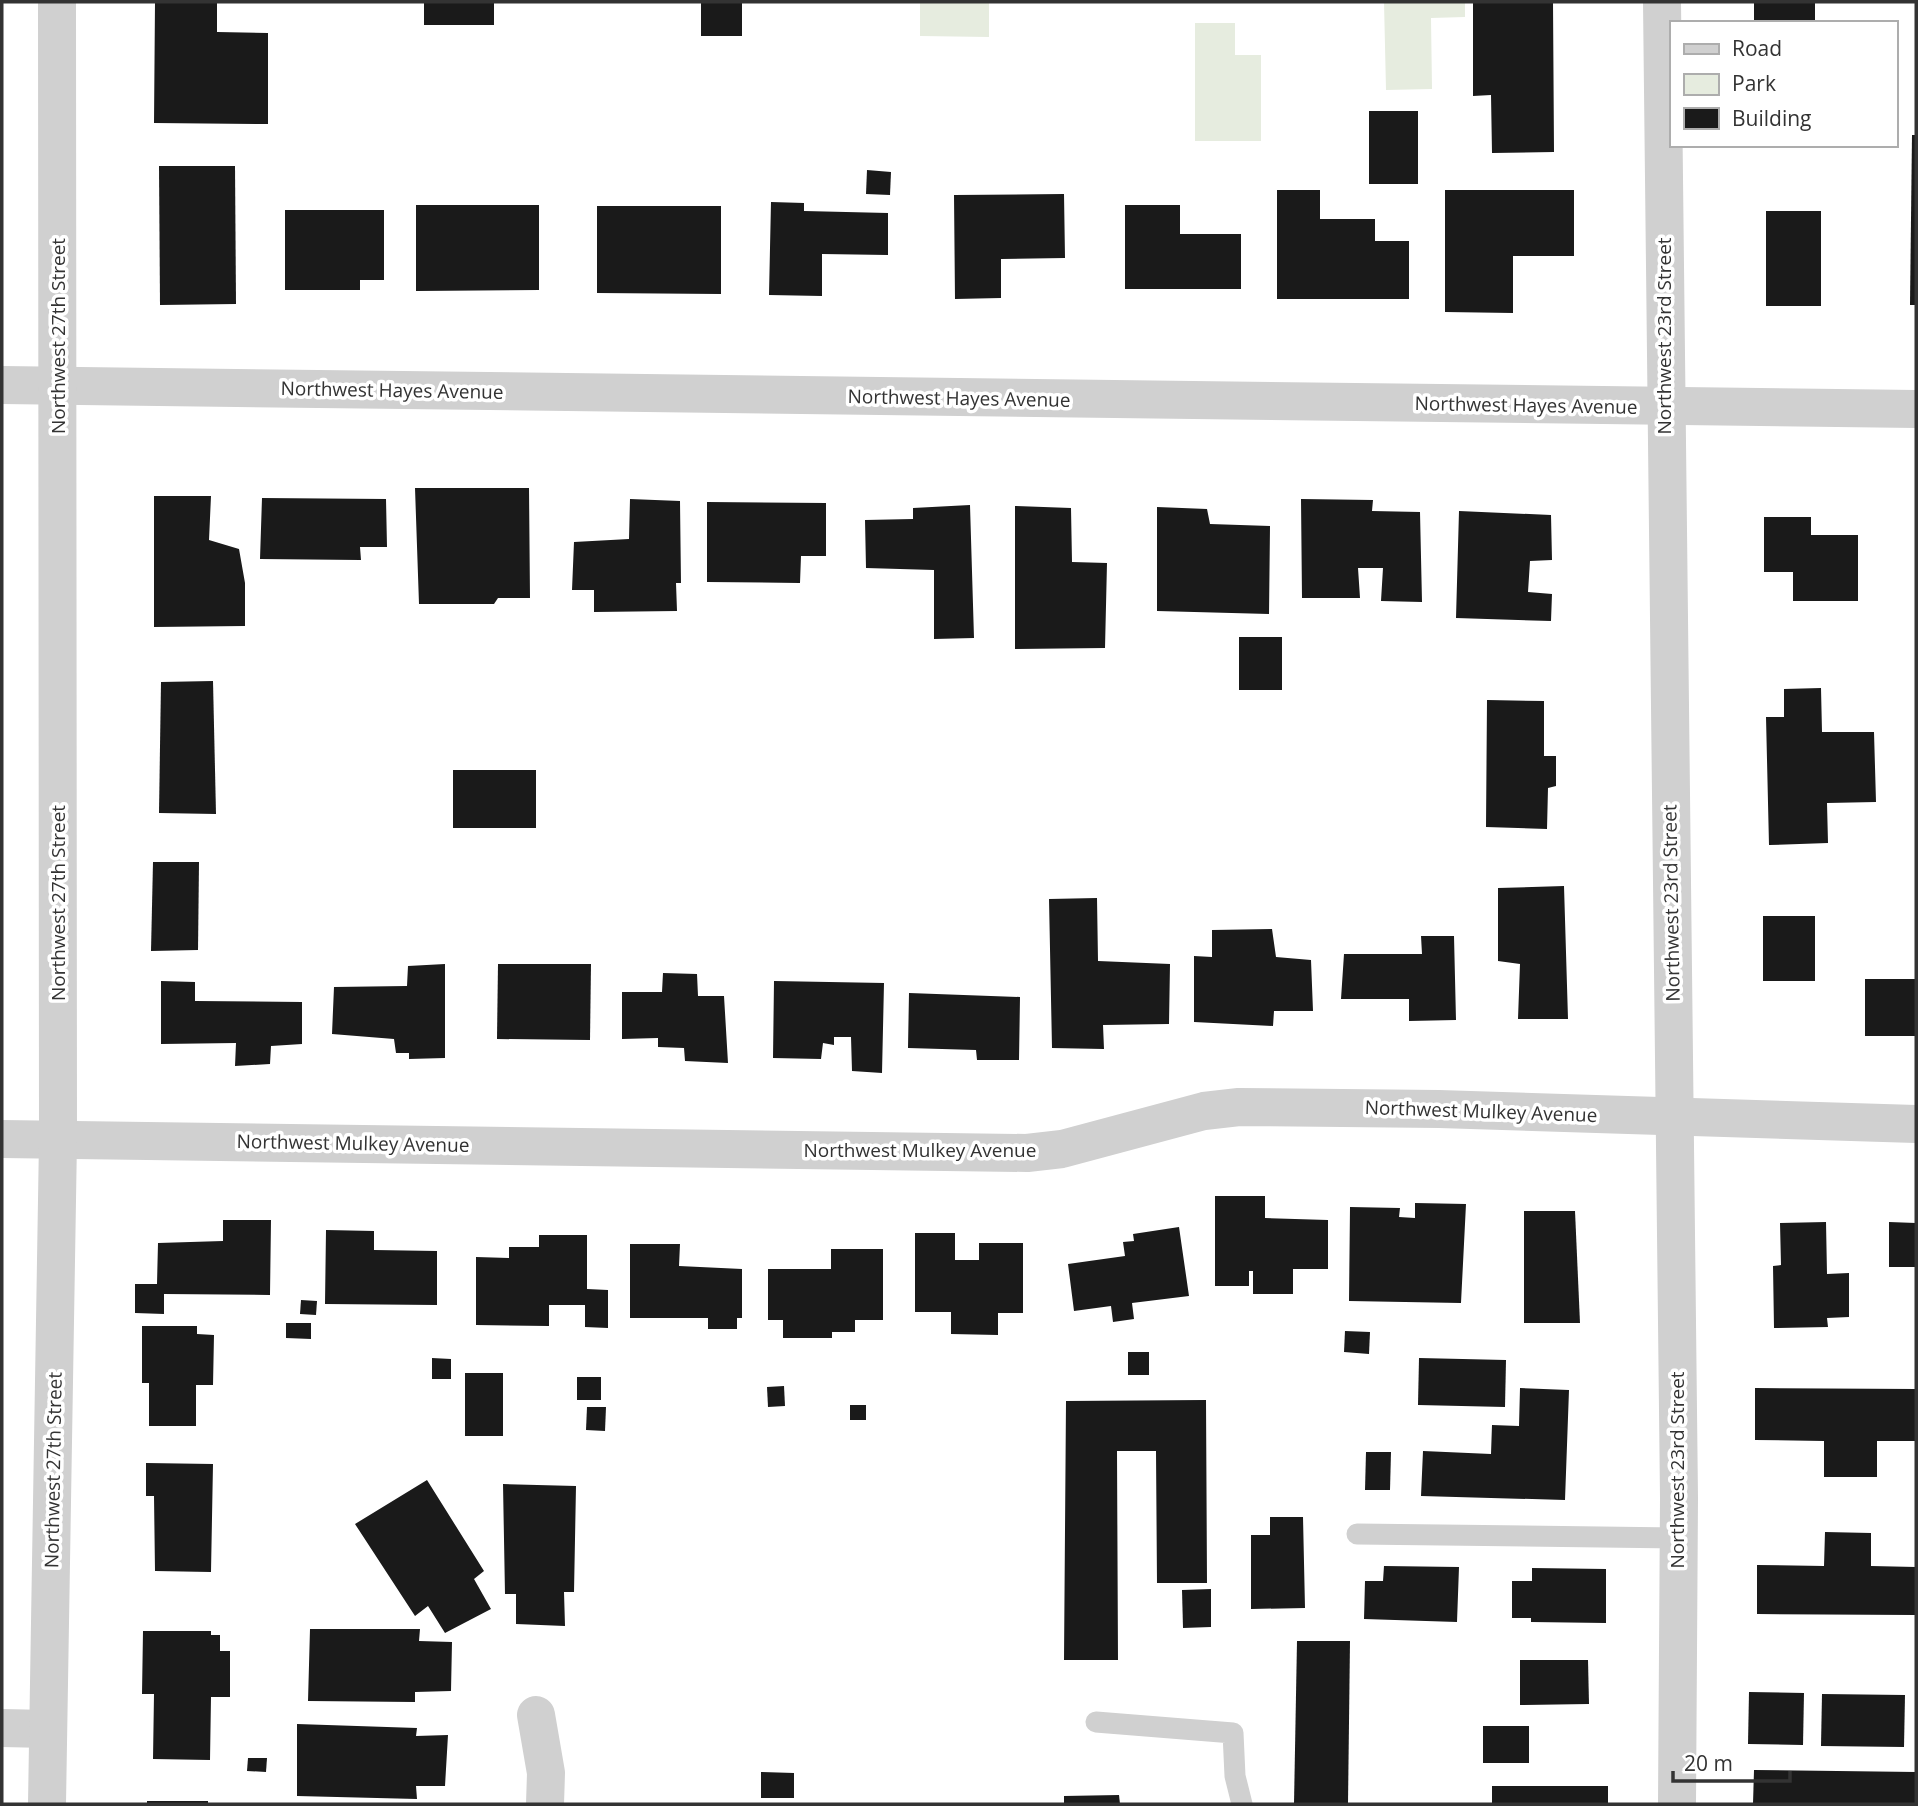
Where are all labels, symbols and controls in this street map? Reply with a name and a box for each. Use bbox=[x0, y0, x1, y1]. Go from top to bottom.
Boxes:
legend bbox=[1670, 21, 1897, 147]
text: Road bbox=[1732, 34, 1782, 62]
text: Park bbox=[1732, 69, 1776, 97]
text: Building bbox=[1732, 104, 1811, 132]
street label: Northwest 23rd Street bbox=[1651, 237, 1677, 435]
street label: Northwest 27th Street bbox=[45, 238, 71, 434]
street label: Northwest Hayes Avenue bbox=[280, 375, 504, 405]
street label: Northwest Hayes Avenue bbox=[847, 383, 1071, 413]
street label: Northwest Hayes Avenue bbox=[1414, 390, 1638, 420]
street label: Northwest 23rd Street bbox=[1656, 804, 1686, 1002]
street label: Northwest 27th Street bbox=[45, 805, 71, 1001]
street label: Northwest Mulkey Avenue bbox=[1364, 1094, 1598, 1128]
street label: Northwest Mulkey Avenue bbox=[236, 1128, 470, 1158]
street label: Northwest Mulkey Avenue bbox=[804, 1137, 1036, 1163]
street label: Northwest 27th Street bbox=[38, 1371, 68, 1568]
street label: Northwest 23rd Street bbox=[1664, 1371, 1690, 1569]
scale bar bbox=[1673, 1740, 1790, 1784]
text: 20 m bbox=[1684, 1749, 1733, 1777]

